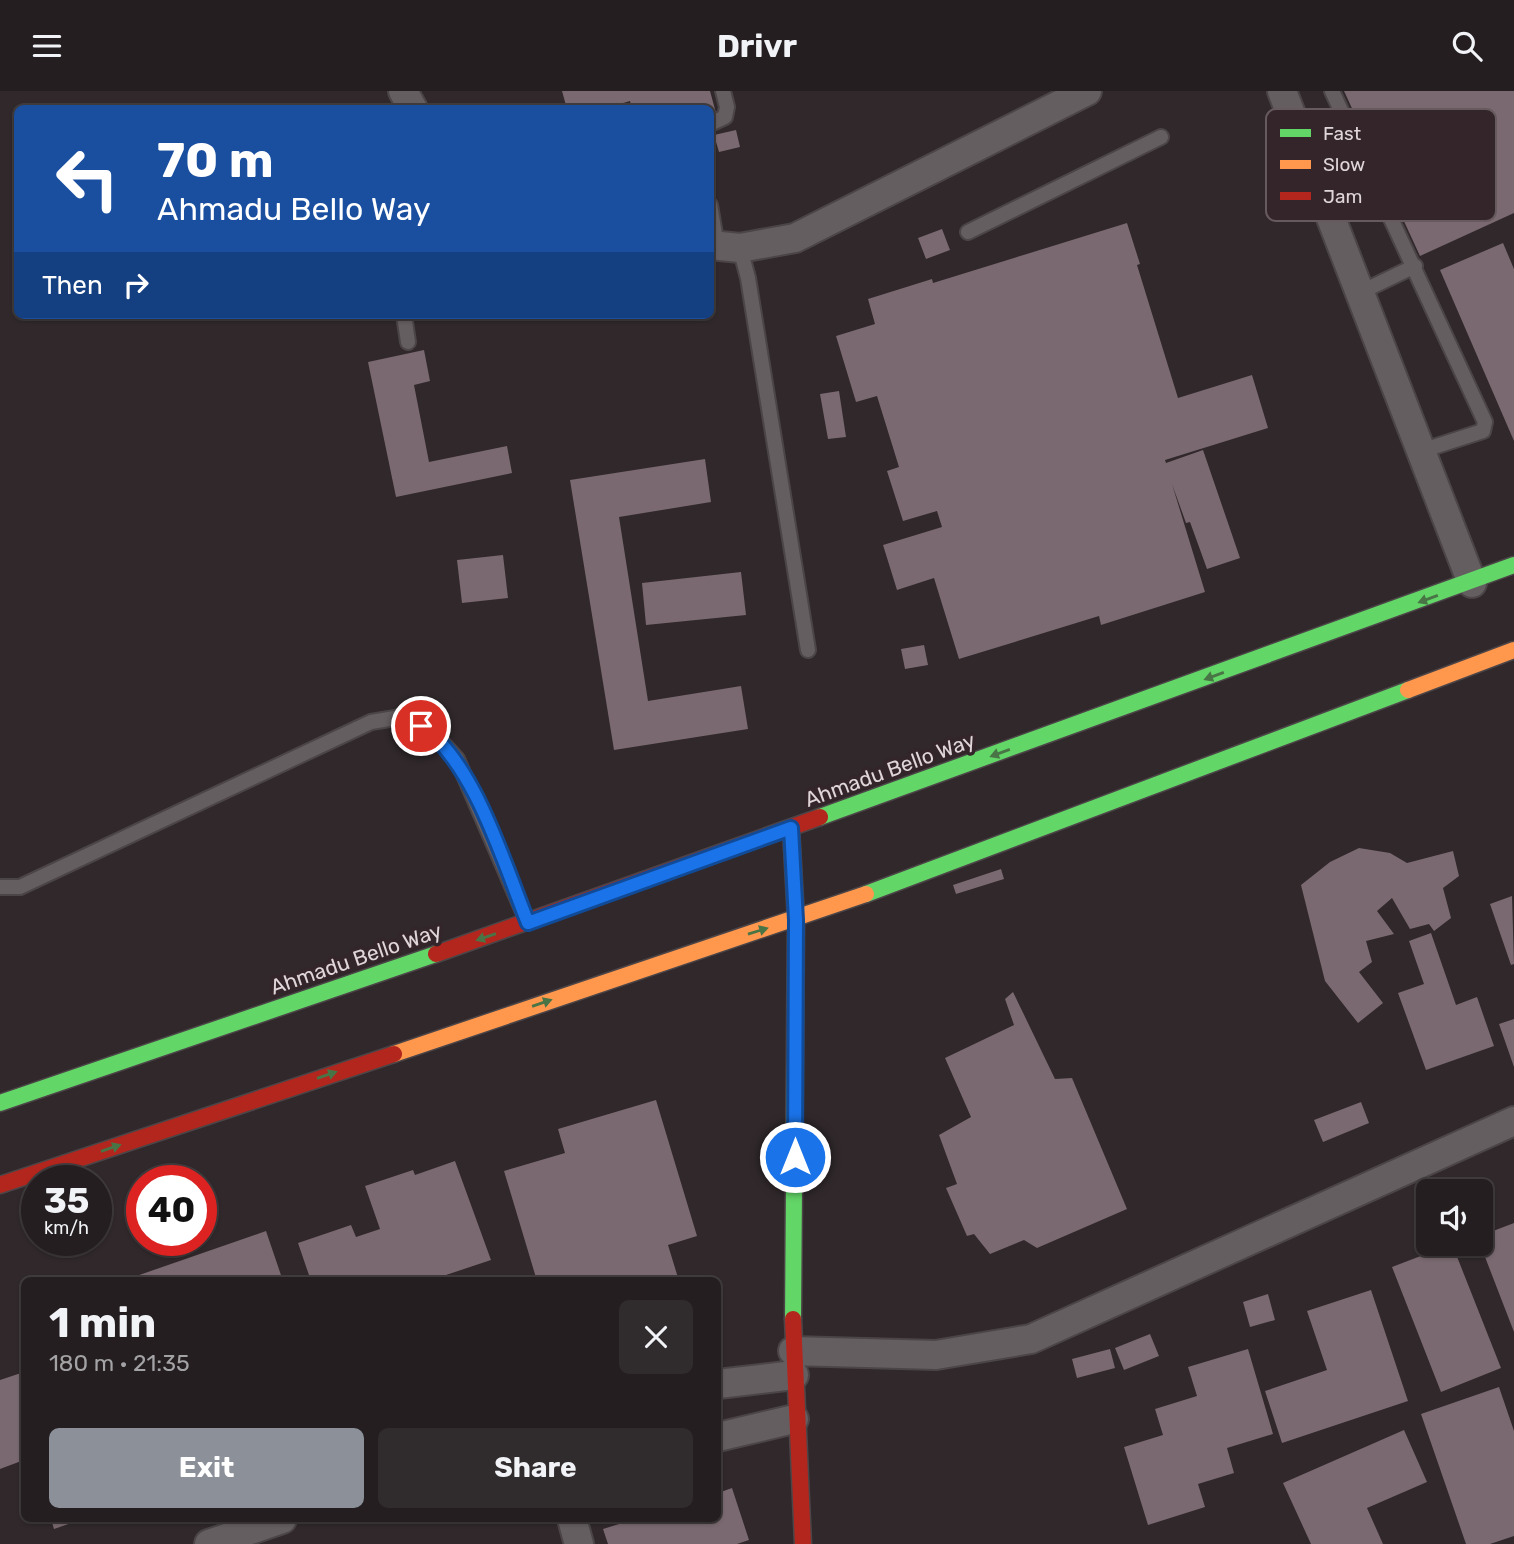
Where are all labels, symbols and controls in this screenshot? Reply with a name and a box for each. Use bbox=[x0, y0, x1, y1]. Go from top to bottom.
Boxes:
icon: menu bbox=[28, 27, 66, 65]
text: Drivr bbox=[717, 27, 797, 65]
icon: search bbox=[1448, 27, 1486, 65]
legend bbox=[1266, 109, 1496, 221]
text: Fast bbox=[1323, 122, 1362, 145]
text: 70 m bbox=[157, 131, 274, 189]
icon: left bbox=[42, 133, 133, 224]
text: Slow bbox=[1323, 153, 1365, 176]
text: Jam bbox=[1323, 185, 1362, 208]
text: Ahmadu Bello Way bbox=[157, 190, 431, 228]
icon: right bbox=[117, 266, 155, 304]
text: Then bbox=[42, 270, 103, 301]
one-way arrow bbox=[1417, 593, 1438, 604]
one-way arrow bbox=[1203, 671, 1224, 682]
pin bbox=[391, 696, 451, 756]
icon: arrive bbox=[402, 707, 440, 745]
street label: Ahmadu Bello Way bbox=[801, 727, 979, 812]
one-way arrow bbox=[989, 748, 1010, 759]
street label: Ahmadu Bello Way bbox=[267, 917, 445, 1000]
one-way arrow bbox=[748, 925, 769, 935]
one-way arrow bbox=[475, 932, 496, 943]
one-way arrow bbox=[532, 997, 553, 1008]
one-way arrow bbox=[316, 1069, 337, 1080]
position arrow bbox=[758, 1120, 832, 1194]
one-way arrow bbox=[101, 1142, 122, 1153]
speed limit sign: 40 bbox=[126, 1165, 217, 1256]
map controls bbox=[1416, 1179, 1493, 1256]
button: sound bbox=[1416, 1179, 1493, 1256]
text: 35 bbox=[44, 1180, 89, 1222]
text: km/h bbox=[44, 1217, 89, 1239]
text: 1 min bbox=[49, 1298, 156, 1348]
button: close bbox=[619, 1300, 693, 1374]
text: 180 m · 21:35 bbox=[49, 1349, 190, 1377]
button: Exit bbox=[49, 1428, 364, 1508]
button: Share bbox=[378, 1428, 693, 1508]

